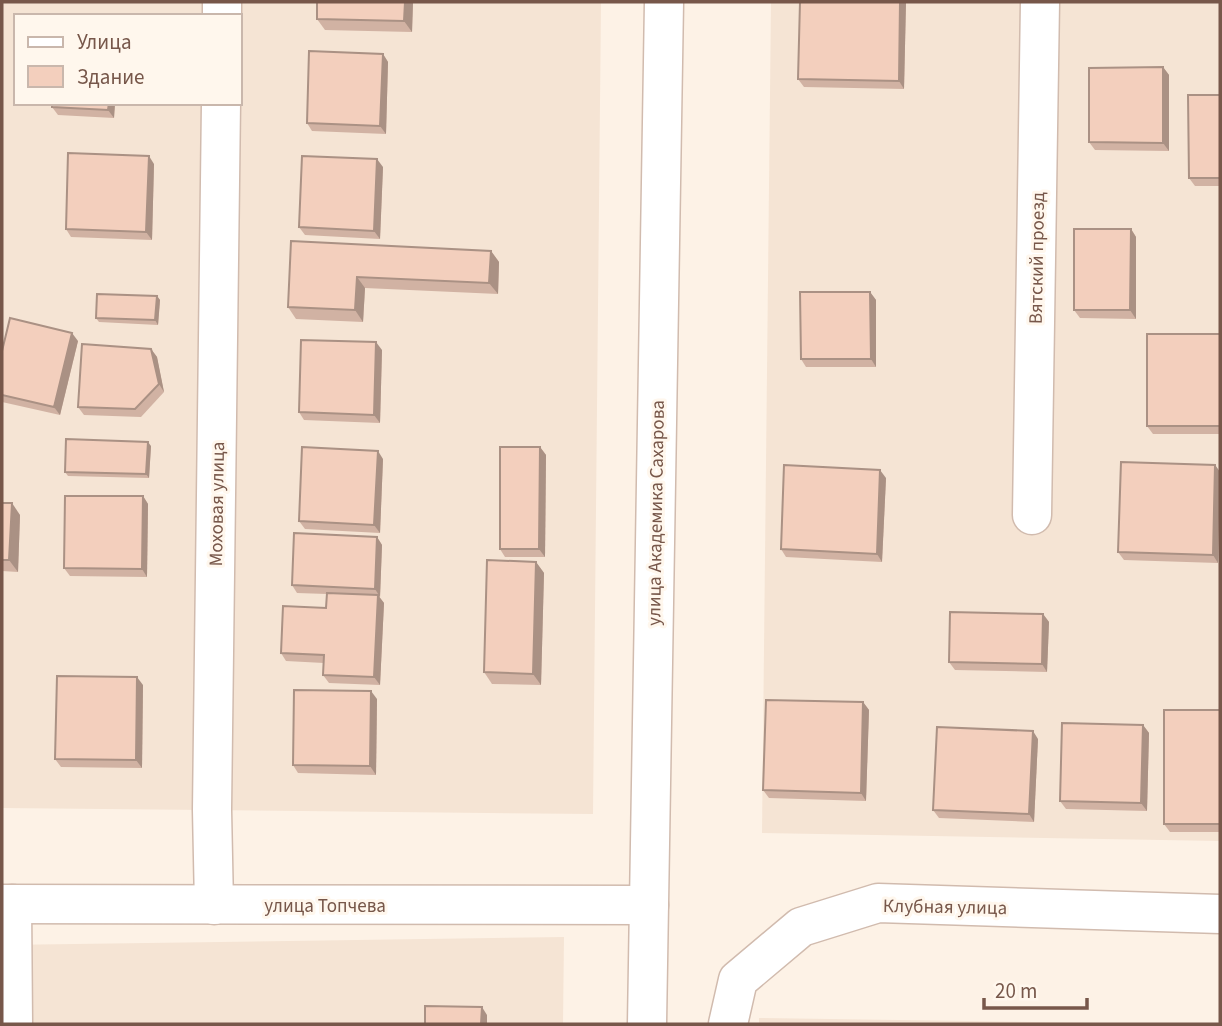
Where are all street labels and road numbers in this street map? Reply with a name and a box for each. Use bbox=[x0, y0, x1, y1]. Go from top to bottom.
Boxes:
street label: Вятский проезд bbox=[1023, 192, 1052, 324]
street label: улица Академика Сахарова bbox=[641, 400, 672, 626]
street label: Моховая улица bbox=[203, 441, 232, 567]
street label: улица Топчева bbox=[264, 893, 386, 920]
street label: Клубная улица bbox=[883, 893, 1007, 922]

